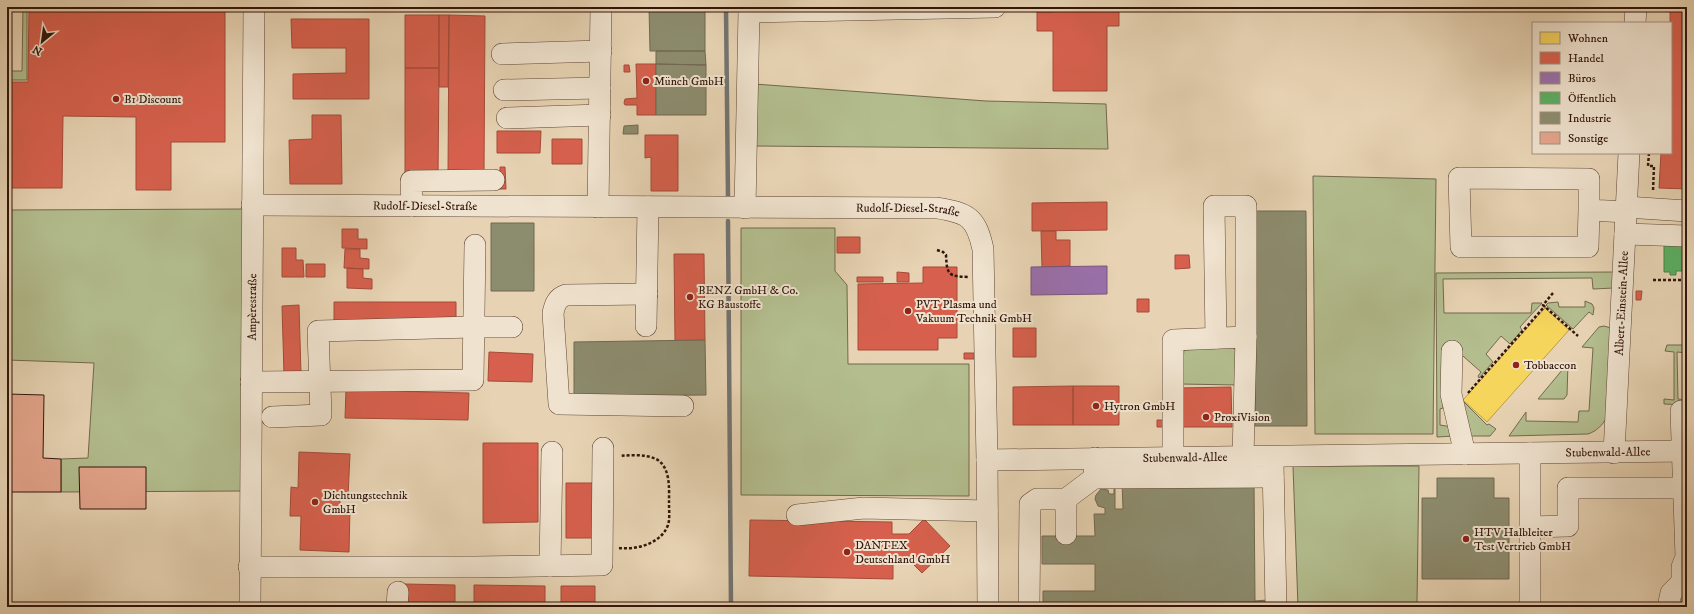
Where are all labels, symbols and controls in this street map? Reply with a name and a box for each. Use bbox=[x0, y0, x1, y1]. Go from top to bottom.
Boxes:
north arrow bbox=[22, 22, 62, 62]
legend bbox=[1532, 22, 1672, 154]
text: Wohnen bbox=[1567, 31, 1609, 46]
text: N bbox=[30, 42, 45, 58]
text: Handel bbox=[1568, 51, 1604, 66]
text: Büros bbox=[1568, 71, 1596, 86]
place label: Münch GmbH bbox=[654, 74, 724, 89]
marker: Münch GmbH bbox=[641, 76, 651, 86]
text: Öffentlich bbox=[1568, 91, 1617, 106]
place label: B1 Discount bbox=[124, 92, 182, 107]
marker: B1 Discount bbox=[111, 94, 121, 104]
text: Industrie bbox=[1568, 111, 1611, 126]
text: Sonstige bbox=[1568, 131, 1608, 146]
street label: Rudolf-Diesel-Straße bbox=[373, 199, 477, 214]
street label: Rudolf-Diesel-Straße bbox=[856, 201, 962, 221]
street label: Albert-Einstein-Allee bbox=[1612, 250, 1632, 356]
street label: Ampèrestraße bbox=[245, 274, 260, 340]
place label: BENZ GmbH & Co. KG Baustoffe bbox=[698, 283, 798, 312]
marker: BENZ GmbH & Co. KG Baustoffe bbox=[685, 292, 695, 302]
place label: PVT Plasma und Vakuum Technik GmbH bbox=[915, 297, 1032, 326]
marker: PVT Plasma und Vakuum Technik GmbH bbox=[903, 306, 913, 316]
place label: Tobbaccon bbox=[1524, 358, 1577, 373]
marker: Tobbaccon bbox=[1511, 360, 1521, 370]
place label: Hytron GmbH bbox=[1104, 399, 1175, 414]
marker: Hytron GmbH bbox=[1091, 401, 1101, 411]
place label: ProxiVision bbox=[1214, 410, 1271, 425]
marker: ProxiVision bbox=[1201, 412, 1211, 422]
street label: Stubenwald-Allee bbox=[1565, 444, 1650, 461]
street label: Stubenwald-Allee bbox=[1143, 450, 1228, 466]
place label: Dichtungstechnik GmbH bbox=[323, 488, 408, 517]
marker: Dichtungstechnik GmbH bbox=[310, 497, 320, 507]
place label: HTV Halbleiter Test Vertrieb GmbH bbox=[1474, 525, 1571, 554]
marker: HTV Halbleiter Test Vertrieb GmbH bbox=[1461, 534, 1471, 544]
place label: DANTEX Deutschland GmbH bbox=[855, 538, 950, 567]
marker: DANTEX Deutschland GmbH bbox=[842, 547, 852, 557]

